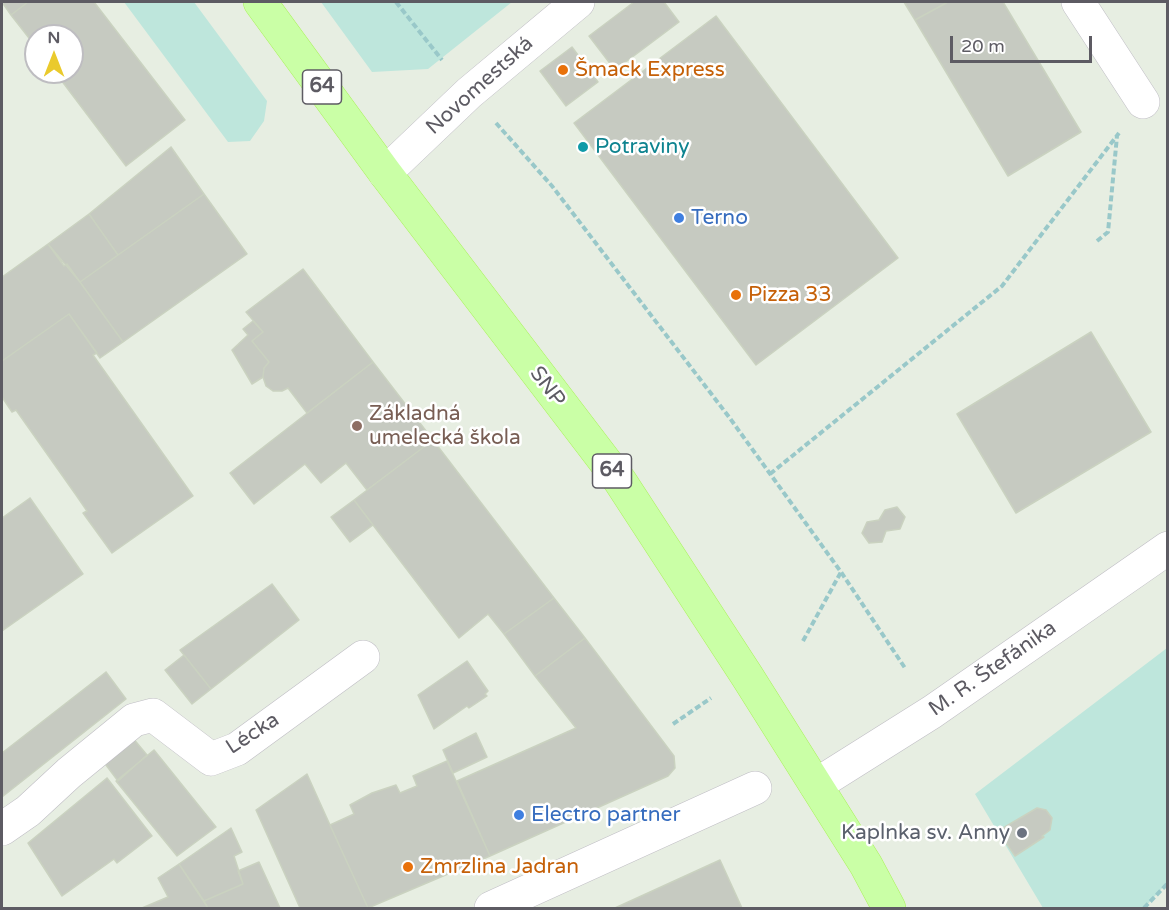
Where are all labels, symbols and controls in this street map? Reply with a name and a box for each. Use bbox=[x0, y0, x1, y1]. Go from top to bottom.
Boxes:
north arrow bbox=[24, 24, 84, 84]
scale bar bbox=[953, 24, 1096, 62]
text: N bbox=[48, 28, 60, 48]
street label: Novomestská bbox=[421, 31, 539, 141]
text: 20 m bbox=[961, 35, 1005, 57]
place label: Šmack Express bbox=[575, 57, 725, 83]
marker: Šmack Express bbox=[556, 63, 570, 77]
road number: 64 bbox=[302, 70, 342, 104]
place label: Potraviny bbox=[595, 134, 689, 160]
marker: Potraviny bbox=[576, 140, 590, 154]
place label: Terno bbox=[691, 205, 748, 231]
marker: Terno bbox=[672, 211, 686, 225]
place label: Pizza 33 bbox=[748, 282, 832, 308]
marker: Pizza 33 bbox=[729, 288, 743, 302]
street label: SNP bbox=[524, 362, 570, 412]
place label: Základná umelecká škola bbox=[369, 401, 521, 451]
marker: Základná umelecká škola bbox=[350, 419, 364, 433]
road number: 64 bbox=[592, 454, 632, 488]
street label: M. R. Štefánika bbox=[924, 616, 1062, 722]
street label: Lécka bbox=[222, 708, 284, 760]
place label: Electro partner bbox=[531, 802, 681, 828]
marker: Electro partner bbox=[512, 808, 526, 822]
place label: Kaplnka sv. Anny bbox=[841, 820, 1010, 846]
marker: Kaplnka sv. Anny bbox=[1015, 826, 1029, 840]
place label: Zmrzlina Jadran bbox=[420, 854, 579, 880]
marker: Zmrzlina Jadran bbox=[401, 860, 415, 874]

